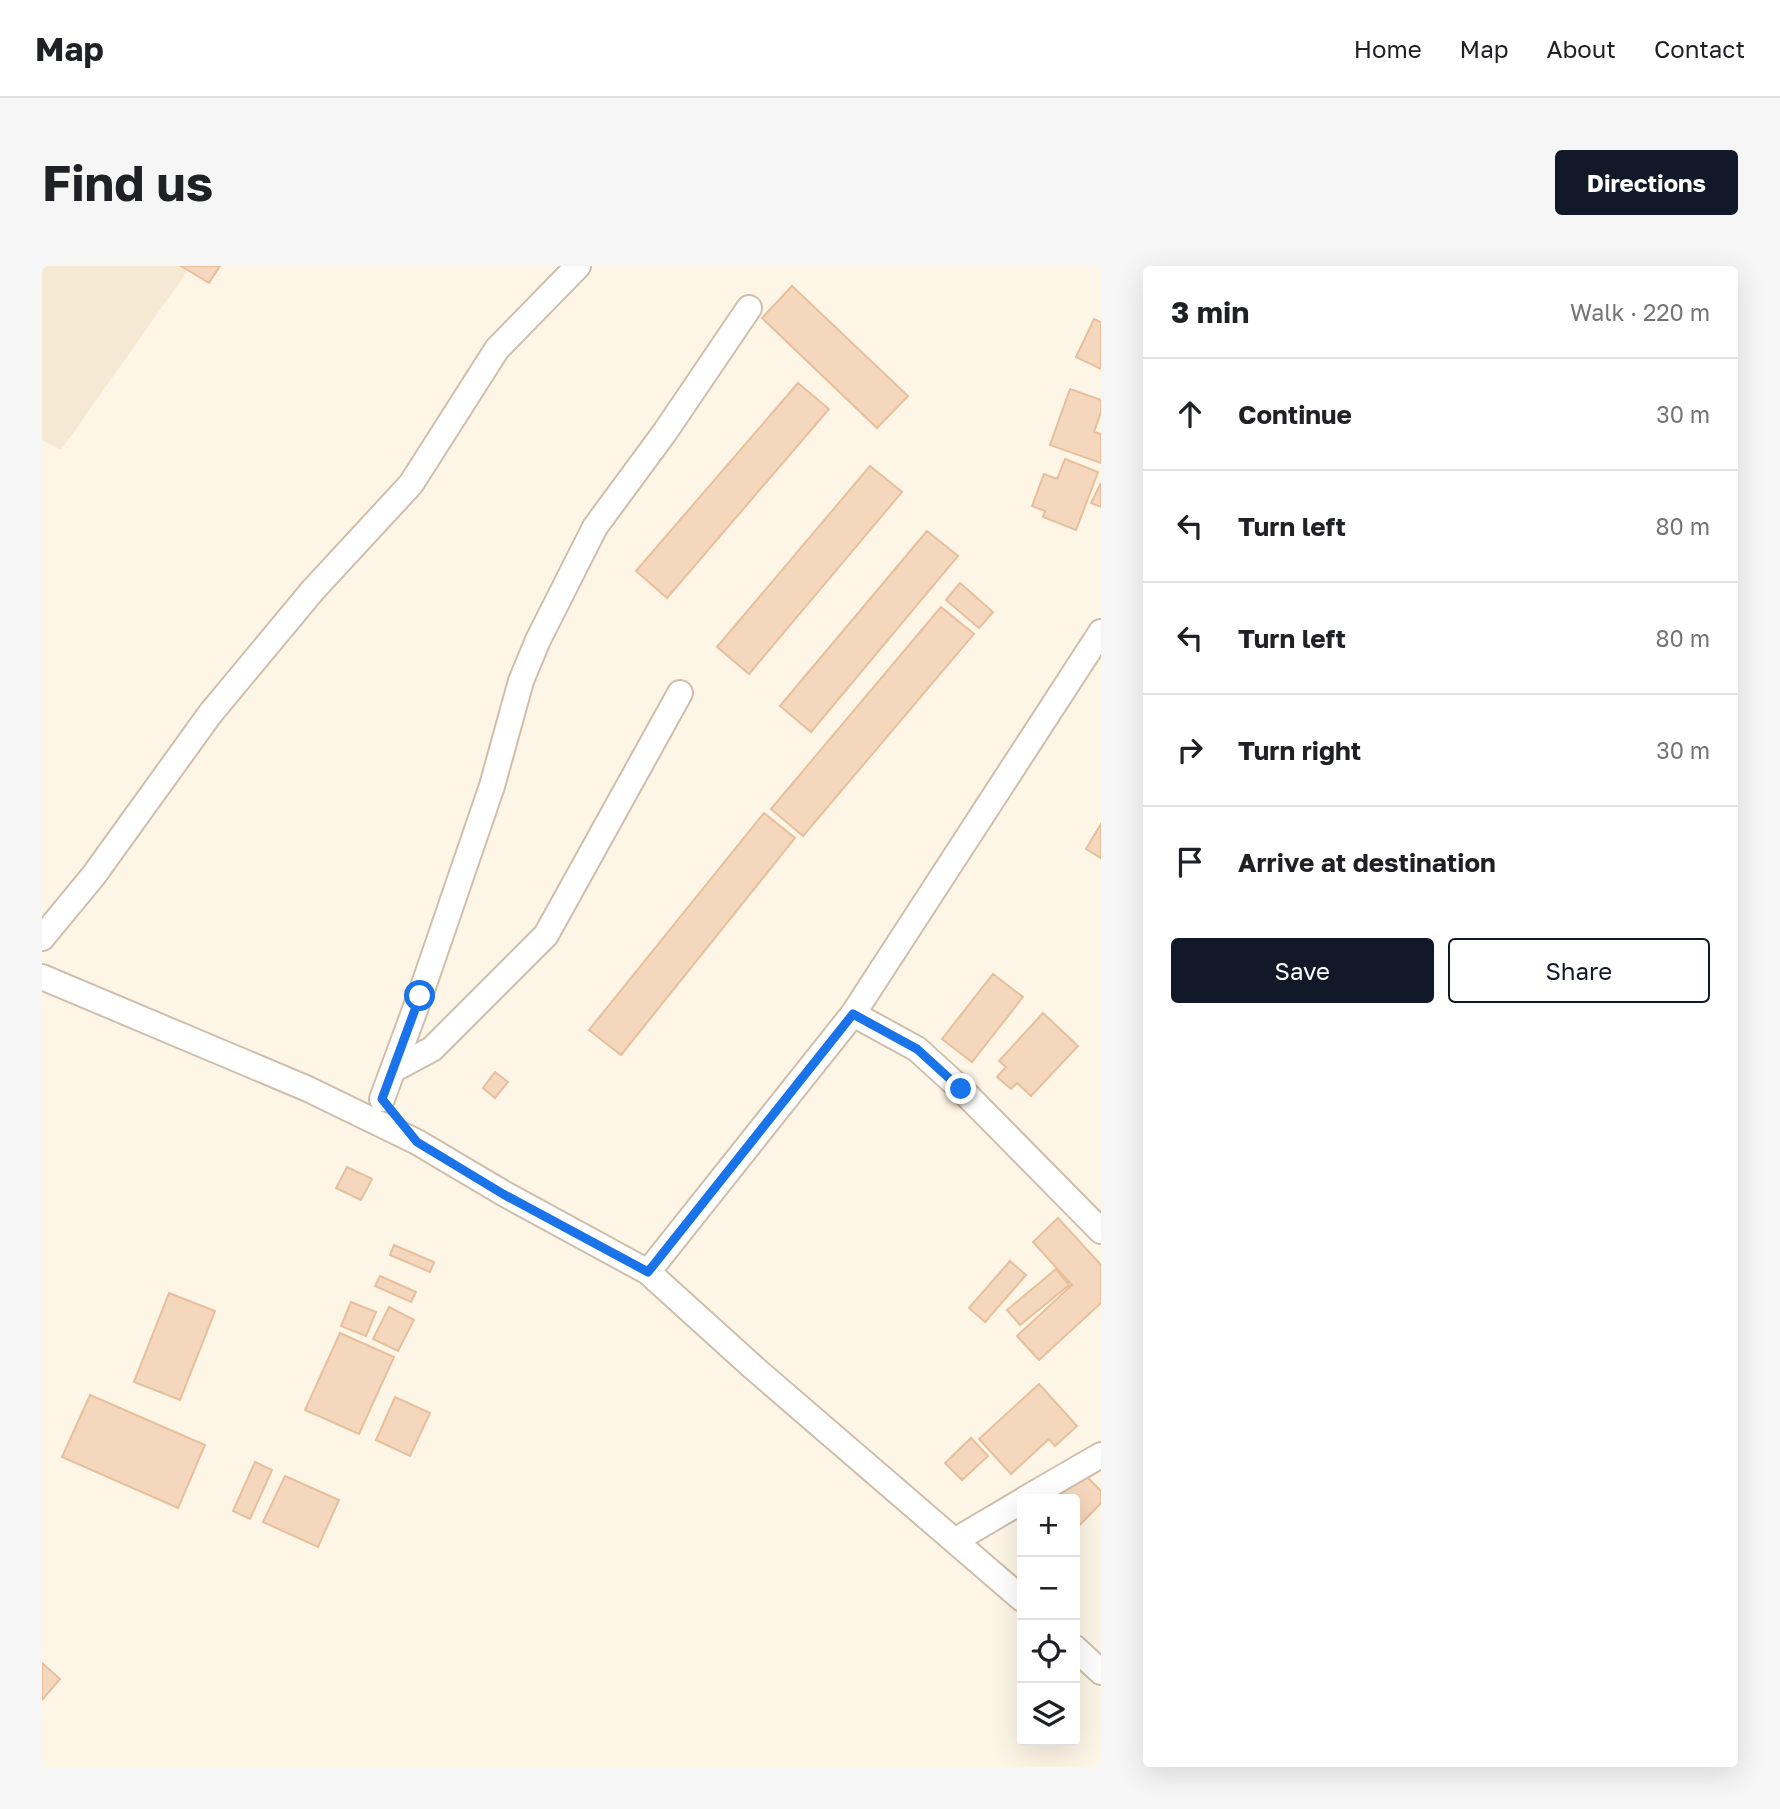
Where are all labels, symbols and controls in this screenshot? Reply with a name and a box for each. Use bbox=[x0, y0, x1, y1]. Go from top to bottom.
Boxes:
text: Map bbox=[35, 29, 104, 68]
text: Home bbox=[1354, 34, 1422, 63]
text: Map bbox=[1460, 34, 1509, 63]
text: About bbox=[1547, 34, 1616, 63]
text: Contact bbox=[1654, 34, 1745, 63]
button: Directions bbox=[1555, 150, 1738, 215]
text: Find us bbox=[42, 153, 213, 212]
text: 3 min bbox=[1171, 294, 1249, 330]
text: Walk · 220 m bbox=[1570, 298, 1710, 326]
icon: ahead bbox=[1171, 395, 1209, 433]
text: Continue bbox=[1238, 399, 1352, 430]
text: 30 m bbox=[1656, 400, 1710, 428]
icon: left bbox=[1171, 507, 1209, 545]
text: Turn left bbox=[1238, 511, 1346, 542]
text: 80 m bbox=[1656, 512, 1710, 540]
icon: left bbox=[1171, 619, 1209, 657]
text: Turn left bbox=[1238, 623, 1346, 654]
text: 80 m bbox=[1656, 624, 1710, 652]
icon: right bbox=[1171, 731, 1209, 769]
text: Turn right bbox=[1238, 735, 1361, 766]
text: 30 m bbox=[1656, 736, 1710, 764]
icon: arrive bbox=[1171, 843, 1209, 881]
text: Arrive at destination bbox=[1238, 847, 1496, 878]
button: Save bbox=[1171, 938, 1434, 1003]
button: Share bbox=[1448, 938, 1710, 1003]
route start bbox=[404, 980, 435, 1011]
route end bbox=[945, 1073, 976, 1104]
map controls bbox=[1017, 1494, 1080, 1746]
button: + bbox=[1017, 1494, 1080, 1557]
button: − bbox=[1017, 1557, 1080, 1620]
button: locate bbox=[1017, 1620, 1080, 1683]
button: layers bbox=[1017, 1683, 1080, 1746]

